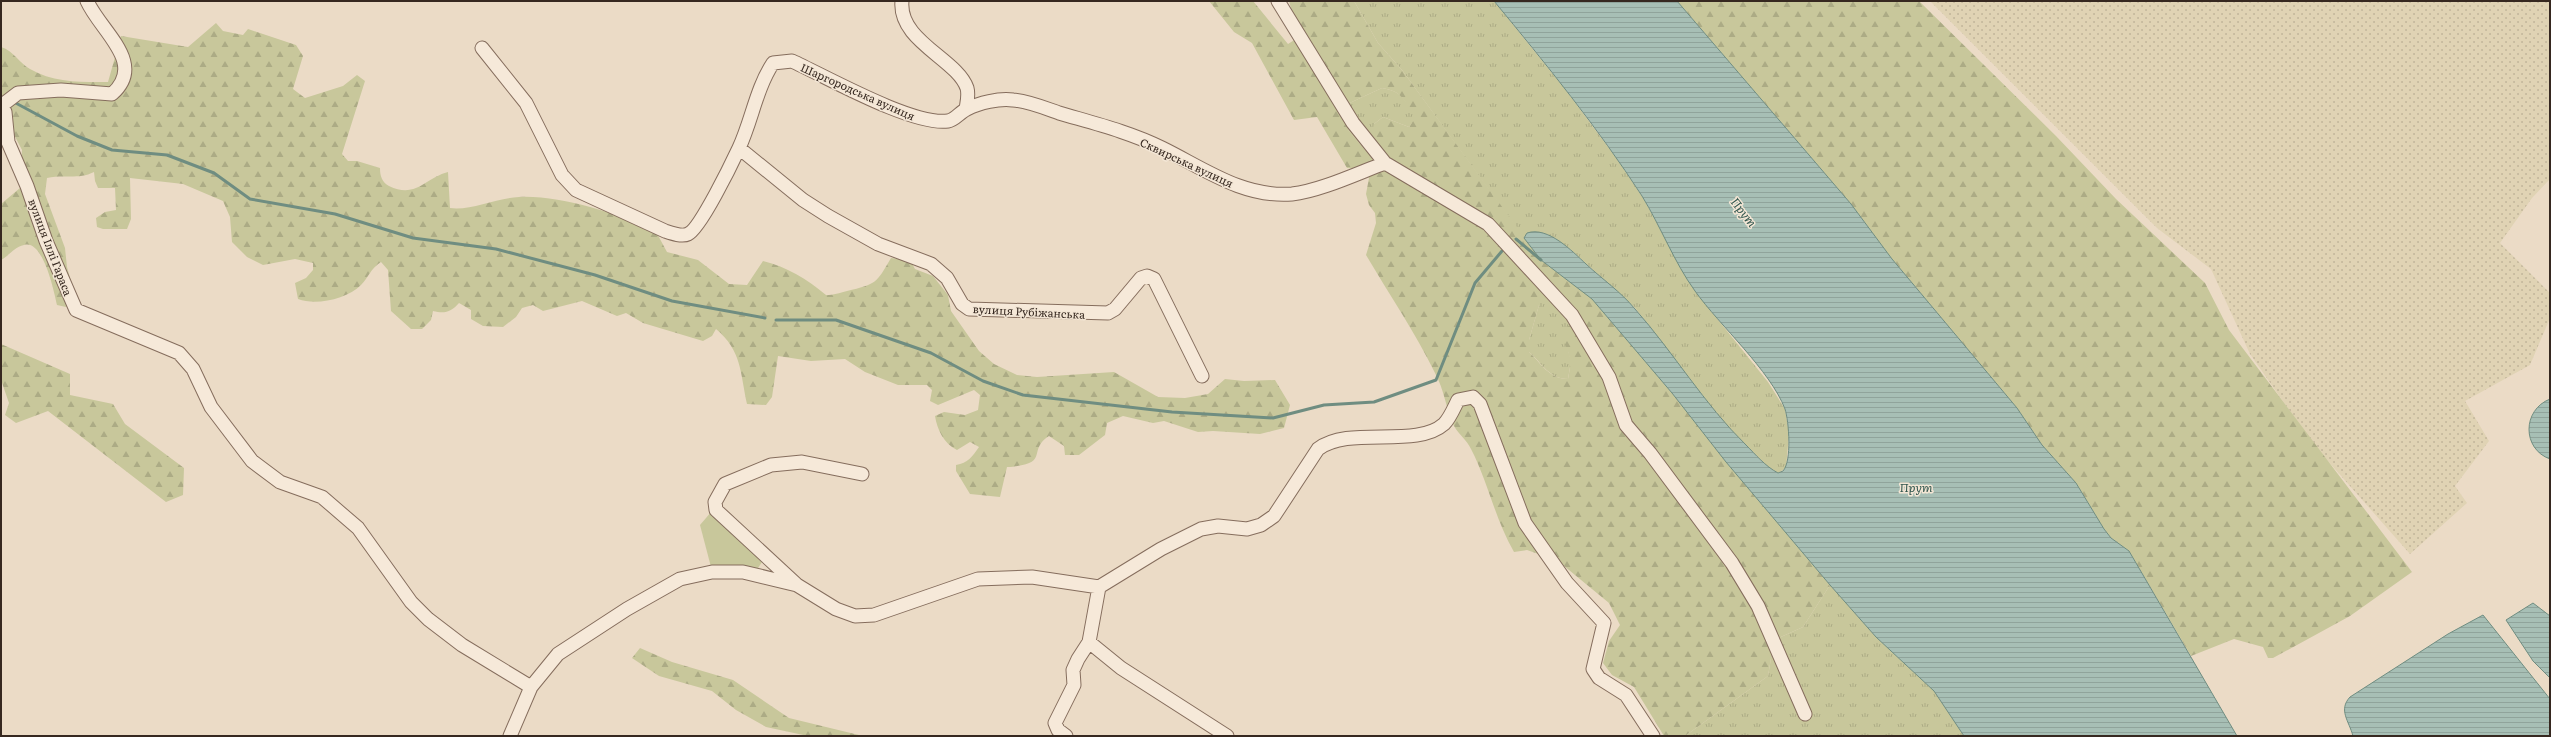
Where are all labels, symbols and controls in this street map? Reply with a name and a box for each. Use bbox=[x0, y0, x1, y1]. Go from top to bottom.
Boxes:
street label: Шаргородська вулиця bbox=[798, 59, 918, 124]
street label: Сквирська вулиця bbox=[1138, 133, 1237, 191]
water label: Прут bbox=[1727, 193, 1762, 231]
street label: вулиця Іллі Гараса bbox=[25, 196, 77, 298]
street label: вулиця Рубіжанська bbox=[972, 300, 1086, 322]
water label: Прут bbox=[1899, 478, 1933, 496]

